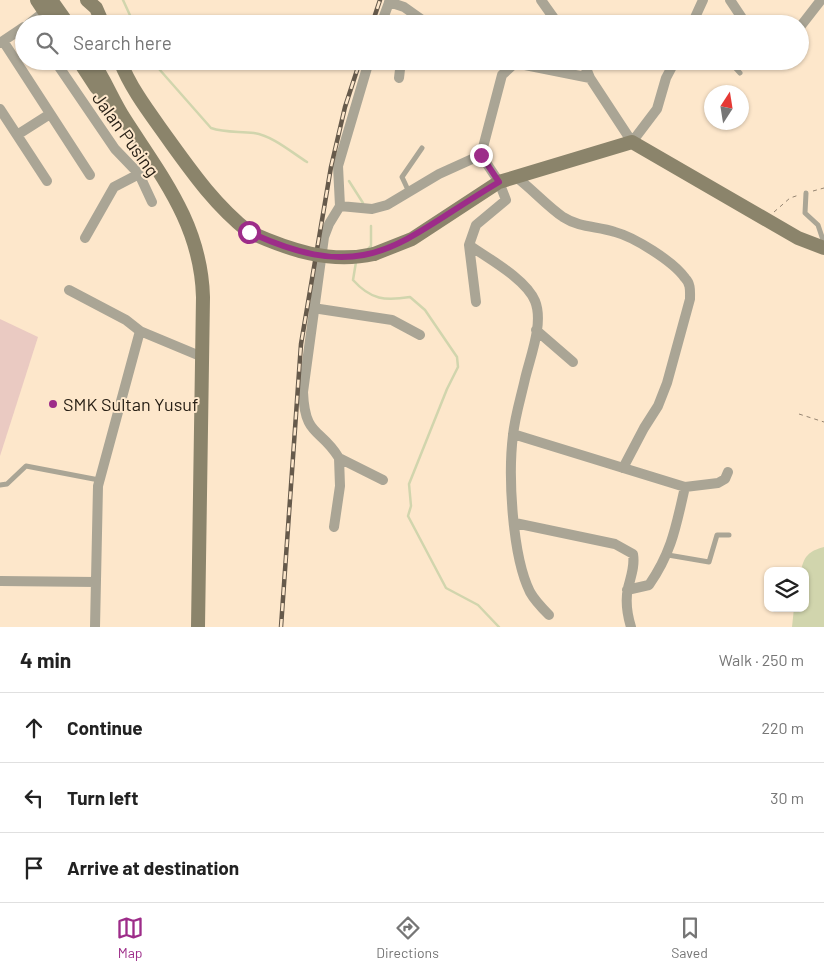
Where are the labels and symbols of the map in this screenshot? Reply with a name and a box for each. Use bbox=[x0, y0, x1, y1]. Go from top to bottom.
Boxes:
north arrow bbox=[704, 85, 749, 130]
street label: Jalan Pusing bbox=[88, 87, 164, 181]
route end bbox=[470, 144, 493, 167]
route start bbox=[238, 221, 261, 244]
place label: SMK Sultan Yusuf bbox=[63, 393, 198, 415]
marker: SMK Sultan Yusuf bbox=[47, 398, 59, 410]

